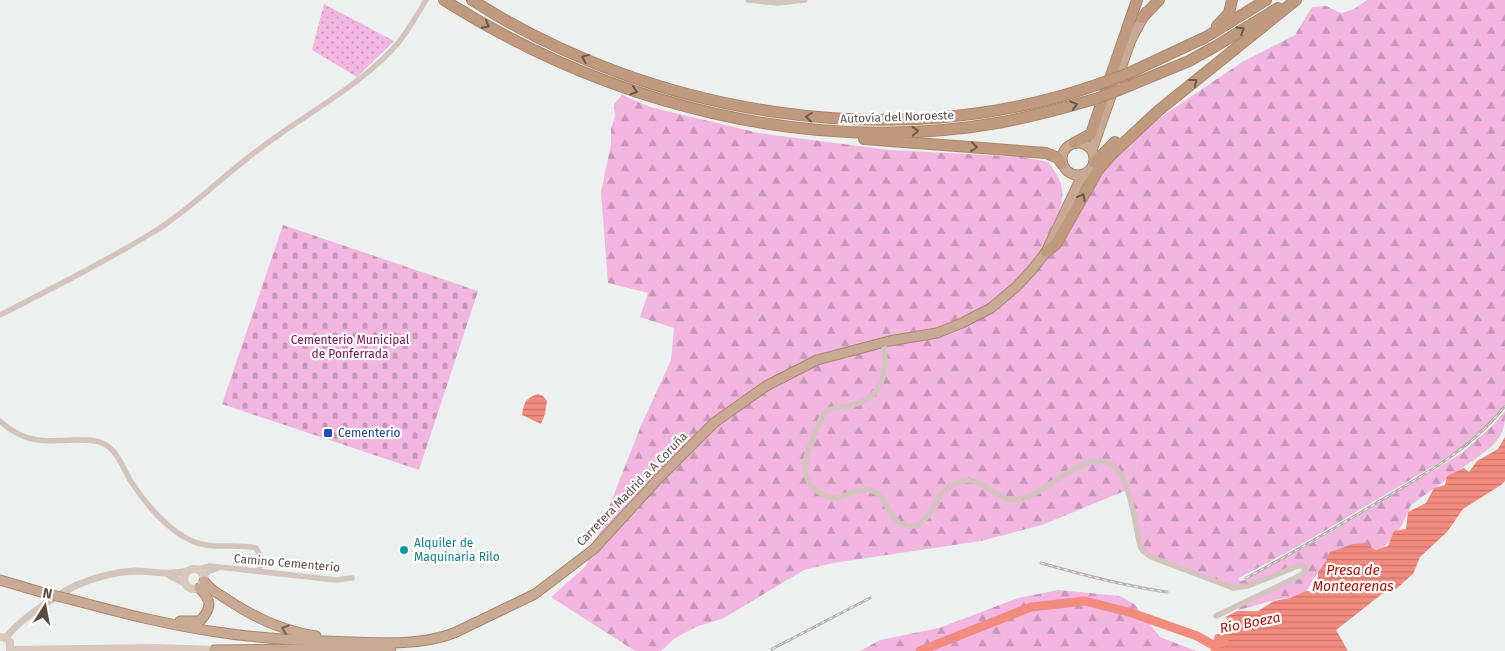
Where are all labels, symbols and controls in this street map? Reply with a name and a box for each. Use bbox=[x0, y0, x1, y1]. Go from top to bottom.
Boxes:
one-way arrow bbox=[481, 19, 490, 29]
one-way arrow bbox=[1236, 27, 1245, 37]
one-way arrow bbox=[581, 54, 590, 65]
one-way arrow bbox=[1188, 80, 1197, 88]
one-way arrow bbox=[630, 85, 638, 95]
one-way arrow bbox=[1070, 100, 1078, 110]
street label: Autovía del Noroeste bbox=[840, 108, 954, 126]
one-way arrow bbox=[805, 111, 813, 122]
one-way arrow bbox=[911, 126, 919, 137]
one-way arrow bbox=[971, 141, 979, 152]
one-way arrow bbox=[1076, 194, 1086, 203]
park label: Cementerio Municipal de Ponferrada bbox=[291, 333, 410, 361]
place label: Cementerio bbox=[338, 426, 401, 440]
marker: Cementerio bbox=[322, 427, 334, 439]
street label: Carretera Madrid a A Coruña bbox=[574, 429, 690, 549]
place label: Alquiler de Maquinaria Rilo bbox=[414, 536, 500, 564]
marker: Alquiler de Maquinaria Rilo bbox=[398, 544, 410, 556]
street label: Camino Cementerio bbox=[233, 551, 341, 575]
water label: Presa de Montearenas bbox=[1312, 562, 1394, 595]
north arrow bbox=[20, 581, 70, 631]
text: N bbox=[41, 584, 54, 603]
water label: Río Boeza bbox=[1218, 609, 1282, 637]
one-way arrow bbox=[282, 625, 290, 635]

